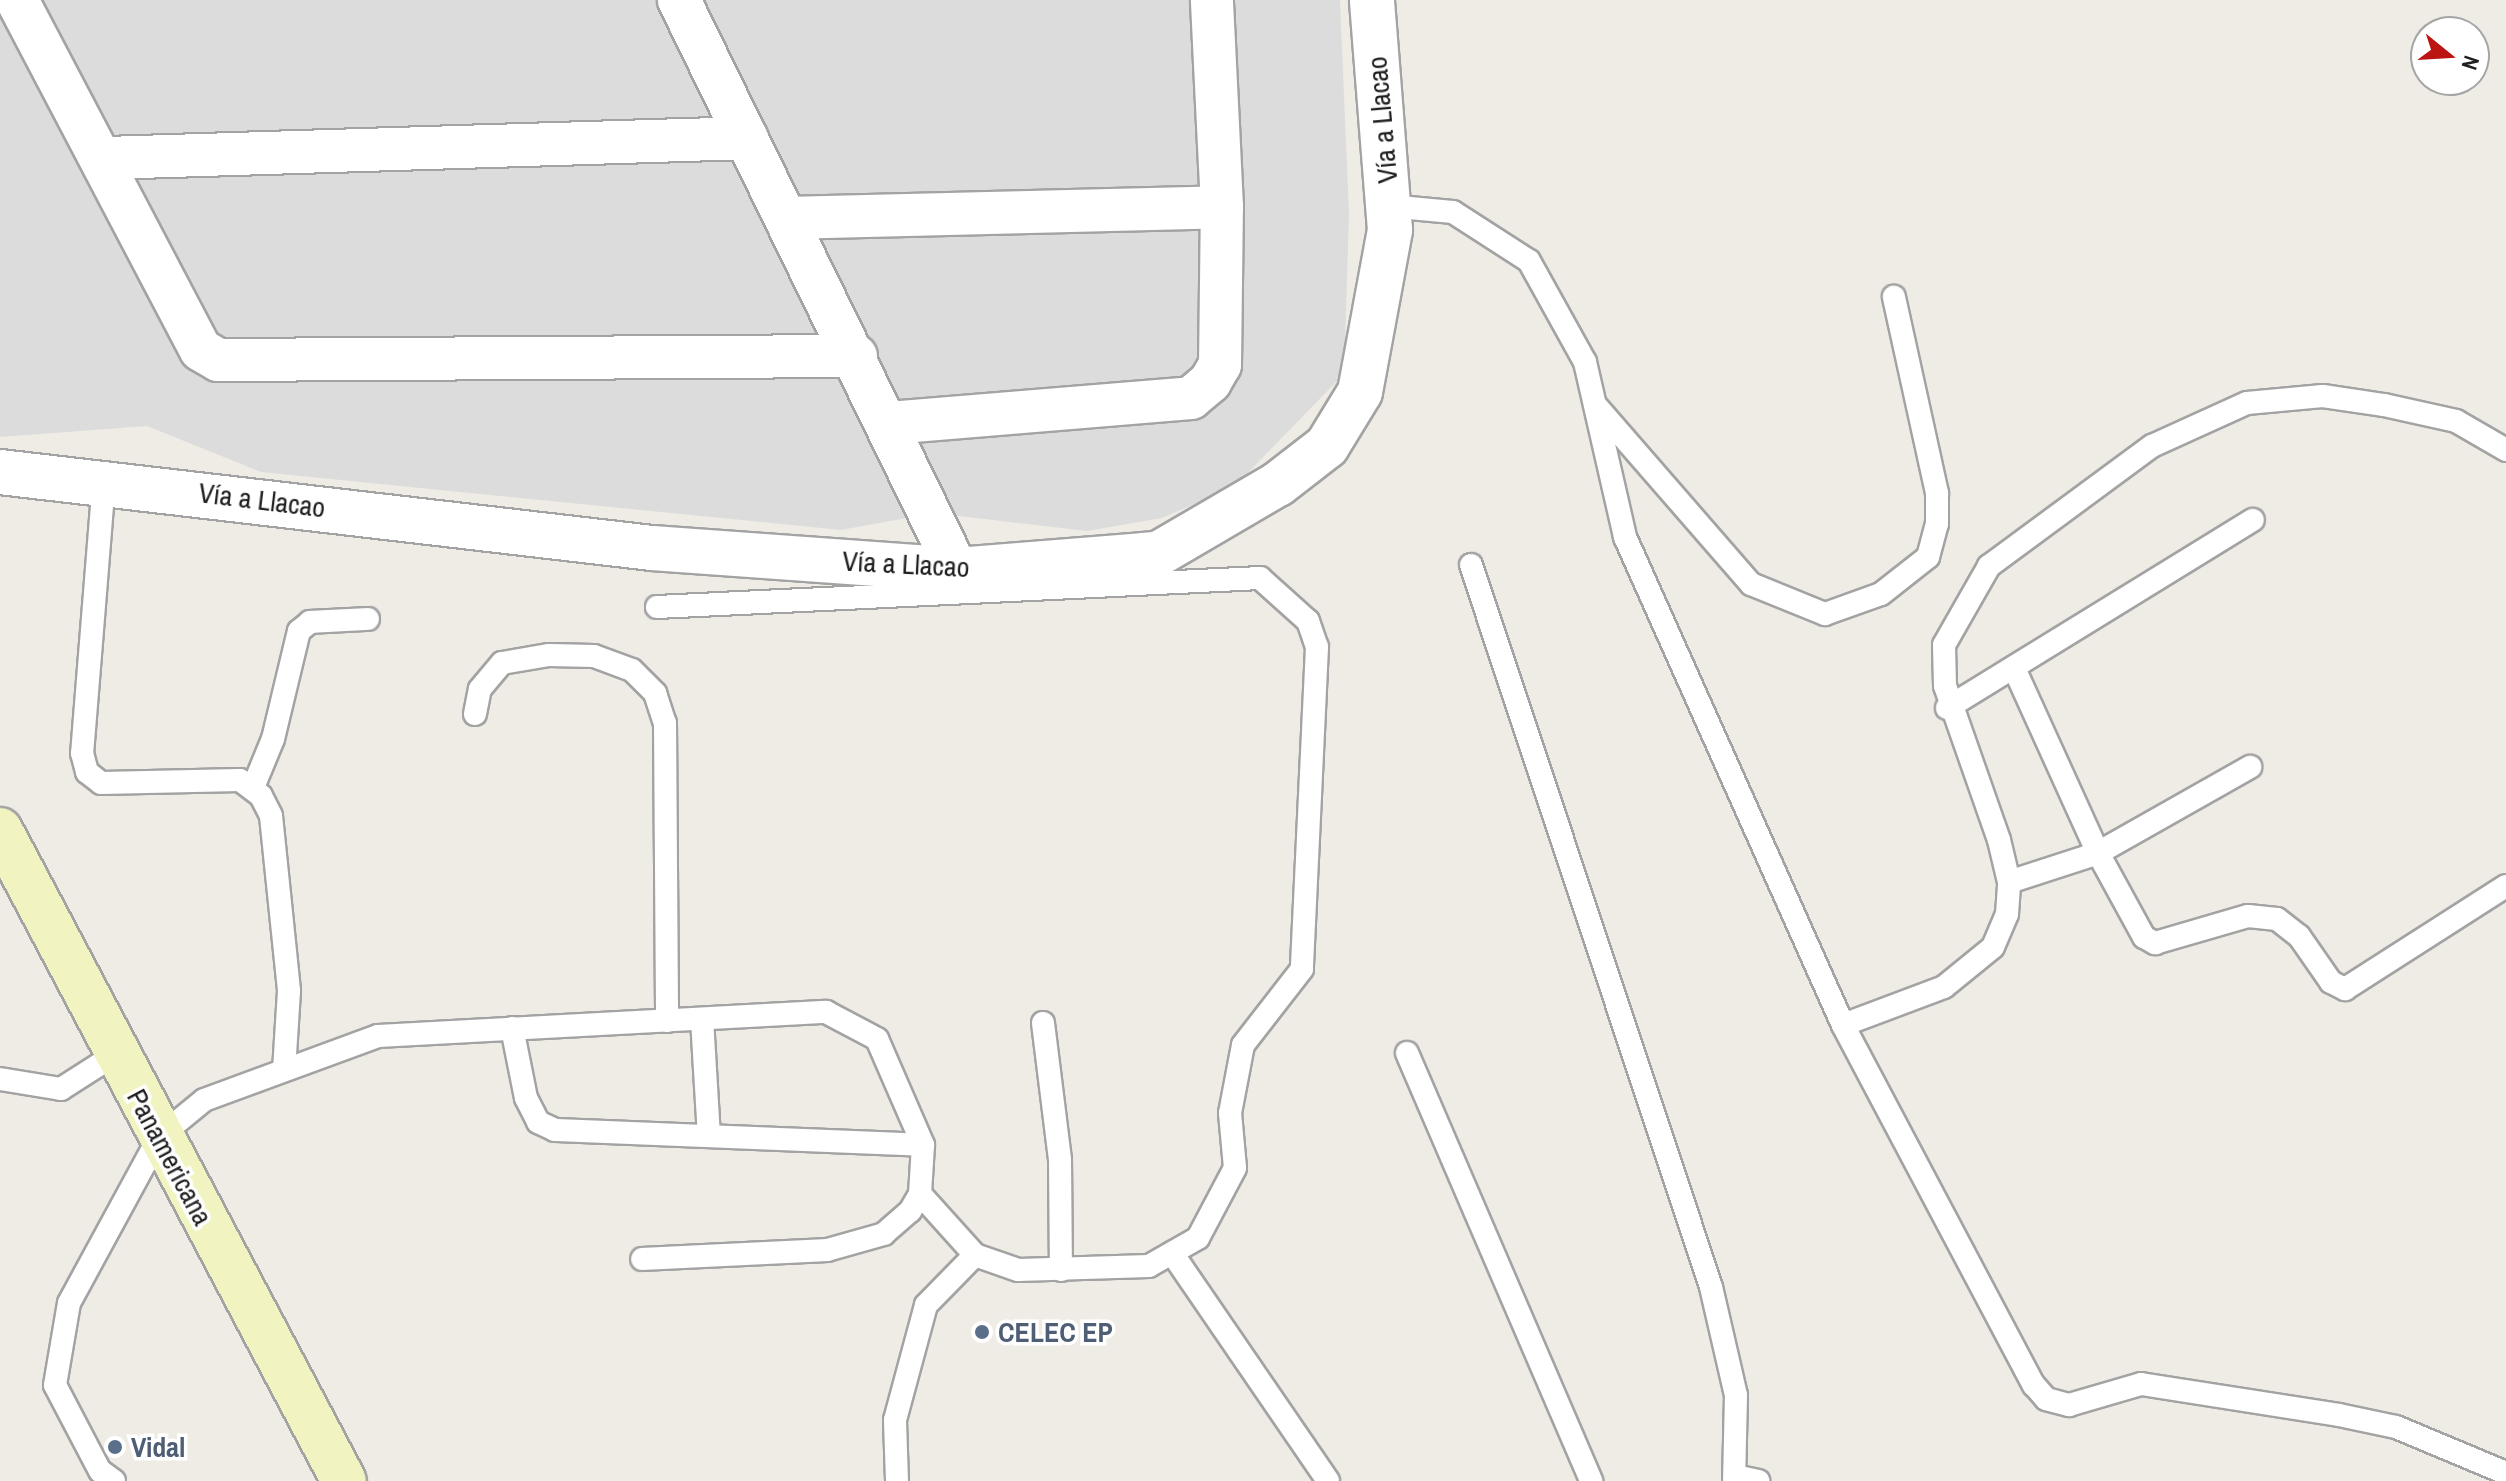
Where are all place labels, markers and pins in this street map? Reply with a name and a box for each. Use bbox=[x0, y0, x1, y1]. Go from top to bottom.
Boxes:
place label: CELEC EP bbox=[998, 1315, 1113, 1349]
marker: CELEC EP bbox=[973, 1323, 991, 1341]
place label: Vidal bbox=[131, 1430, 185, 1464]
marker: Vidal bbox=[106, 1438, 124, 1456]

